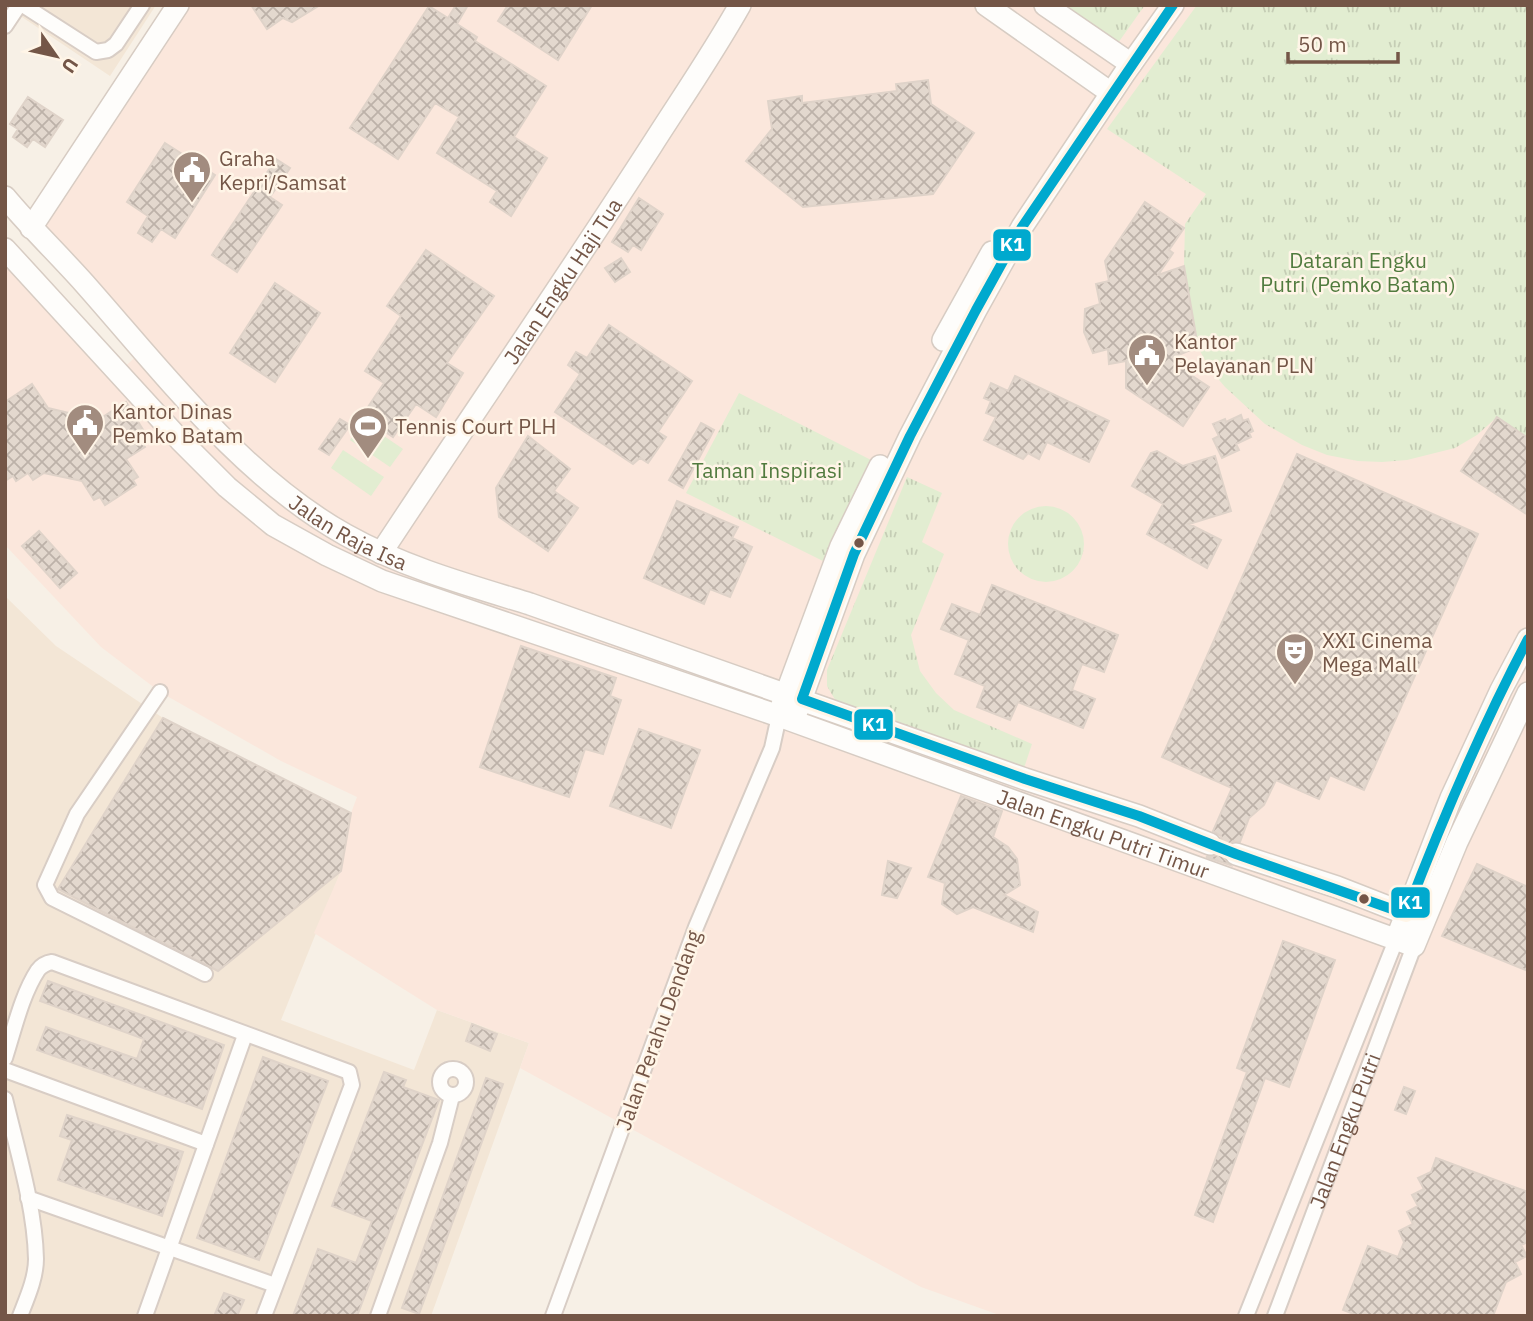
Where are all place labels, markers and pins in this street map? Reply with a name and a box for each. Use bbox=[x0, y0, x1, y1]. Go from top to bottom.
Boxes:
place label: Graha Kepri/Samsat bbox=[219, 144, 347, 196]
public building icon: Graha Kepri/Samsat bbox=[171, 149, 213, 204]
place label: Kantor Pelayanan PLN bbox=[1174, 327, 1314, 379]
public building icon: Kantor Pelayanan PLN bbox=[1126, 332, 1168, 387]
place label: Kantor Dinas Pemko Batam bbox=[112, 397, 243, 449]
public building icon: Kantor Dinas Pemko Batam bbox=[64, 402, 106, 457]
sports icon: Tennis Court PLH bbox=[347, 405, 389, 460]
place label: Tennis Court PLH bbox=[395, 412, 556, 440]
unlabelled marker bbox=[852, 536, 866, 550]
place label: XXI Cinema Mega Mall bbox=[1322, 626, 1432, 678]
theatre icon: XXI Cinema Mega Mall bbox=[1274, 631, 1316, 686]
unlabelled marker bbox=[1357, 892, 1371, 906]

